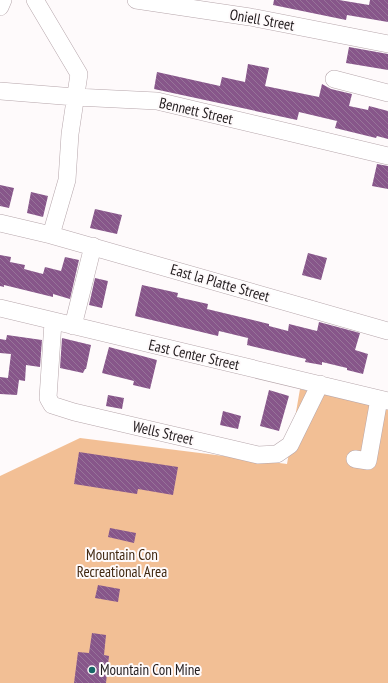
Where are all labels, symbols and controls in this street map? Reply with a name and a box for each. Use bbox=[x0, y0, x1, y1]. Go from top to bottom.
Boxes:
street label: Oniell Street bbox=[228, 4, 296, 35]
street label: Bennett Street bbox=[157, 93, 235, 128]
street label: East la Platte Street bbox=[168, 259, 272, 306]
street label: East Center Street bbox=[147, 335, 241, 374]
street label: Wells Street bbox=[131, 416, 195, 449]
park label: Mountain Con Recreational Area bbox=[77, 545, 167, 581]
place label: Mountain Con Mine bbox=[100, 660, 201, 679]
marker: Mountain Con Mine bbox=[87, 665, 97, 675]

